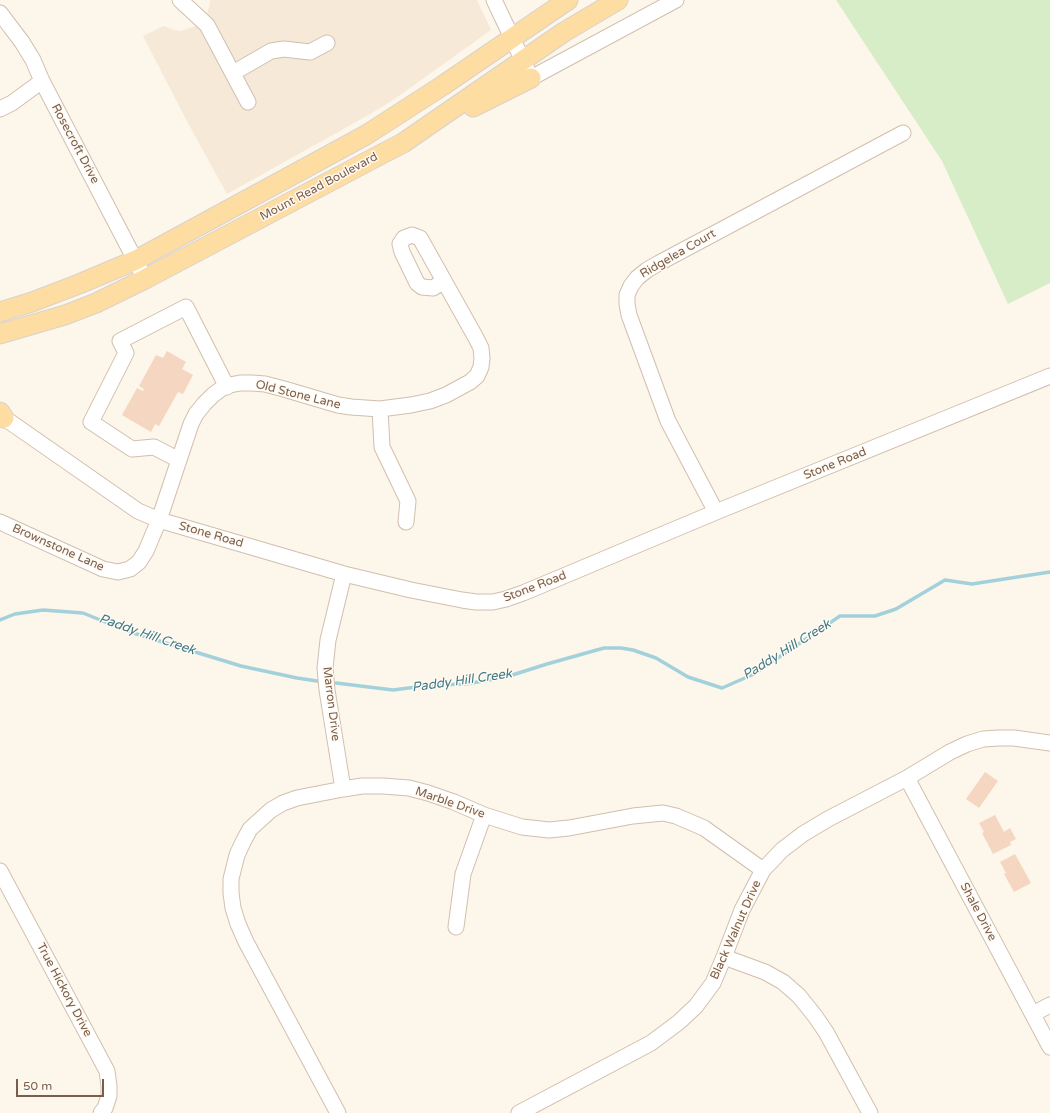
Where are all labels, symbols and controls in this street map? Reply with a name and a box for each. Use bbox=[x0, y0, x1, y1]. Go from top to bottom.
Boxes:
street label: Rosecroft Drive bbox=[48, 102, 102, 186]
street label: Mount Read Boulevard bbox=[258, 150, 380, 224]
street label: Ridgelea Court bbox=[638, 227, 718, 281]
street label: Old Stone Lane bbox=[254, 377, 342, 413]
street label: Stone Road bbox=[802, 445, 868, 483]
street label: Stone Road bbox=[177, 519, 245, 551]
street label: Brownstone Lane bbox=[10, 521, 106, 575]
street label: Stone Road bbox=[501, 568, 569, 606]
water label: Paddy Hill Creek bbox=[97, 611, 197, 659]
water label: Paddy Hill Creek bbox=[740, 617, 834, 683]
street label: Marron Drive bbox=[319, 666, 343, 742]
water label: Paddy Hill Creek bbox=[411, 666, 513, 696]
street label: Marble Drive bbox=[413, 784, 487, 822]
street label: Black Walnut Drive bbox=[708, 878, 764, 982]
street label: Shale Drive bbox=[957, 880, 999, 944]
street label: True Hickory Drive bbox=[33, 941, 95, 1039]
scale bar bbox=[18, 1071, 106, 1097]
text: 50 m bbox=[23, 1079, 52, 1093]

